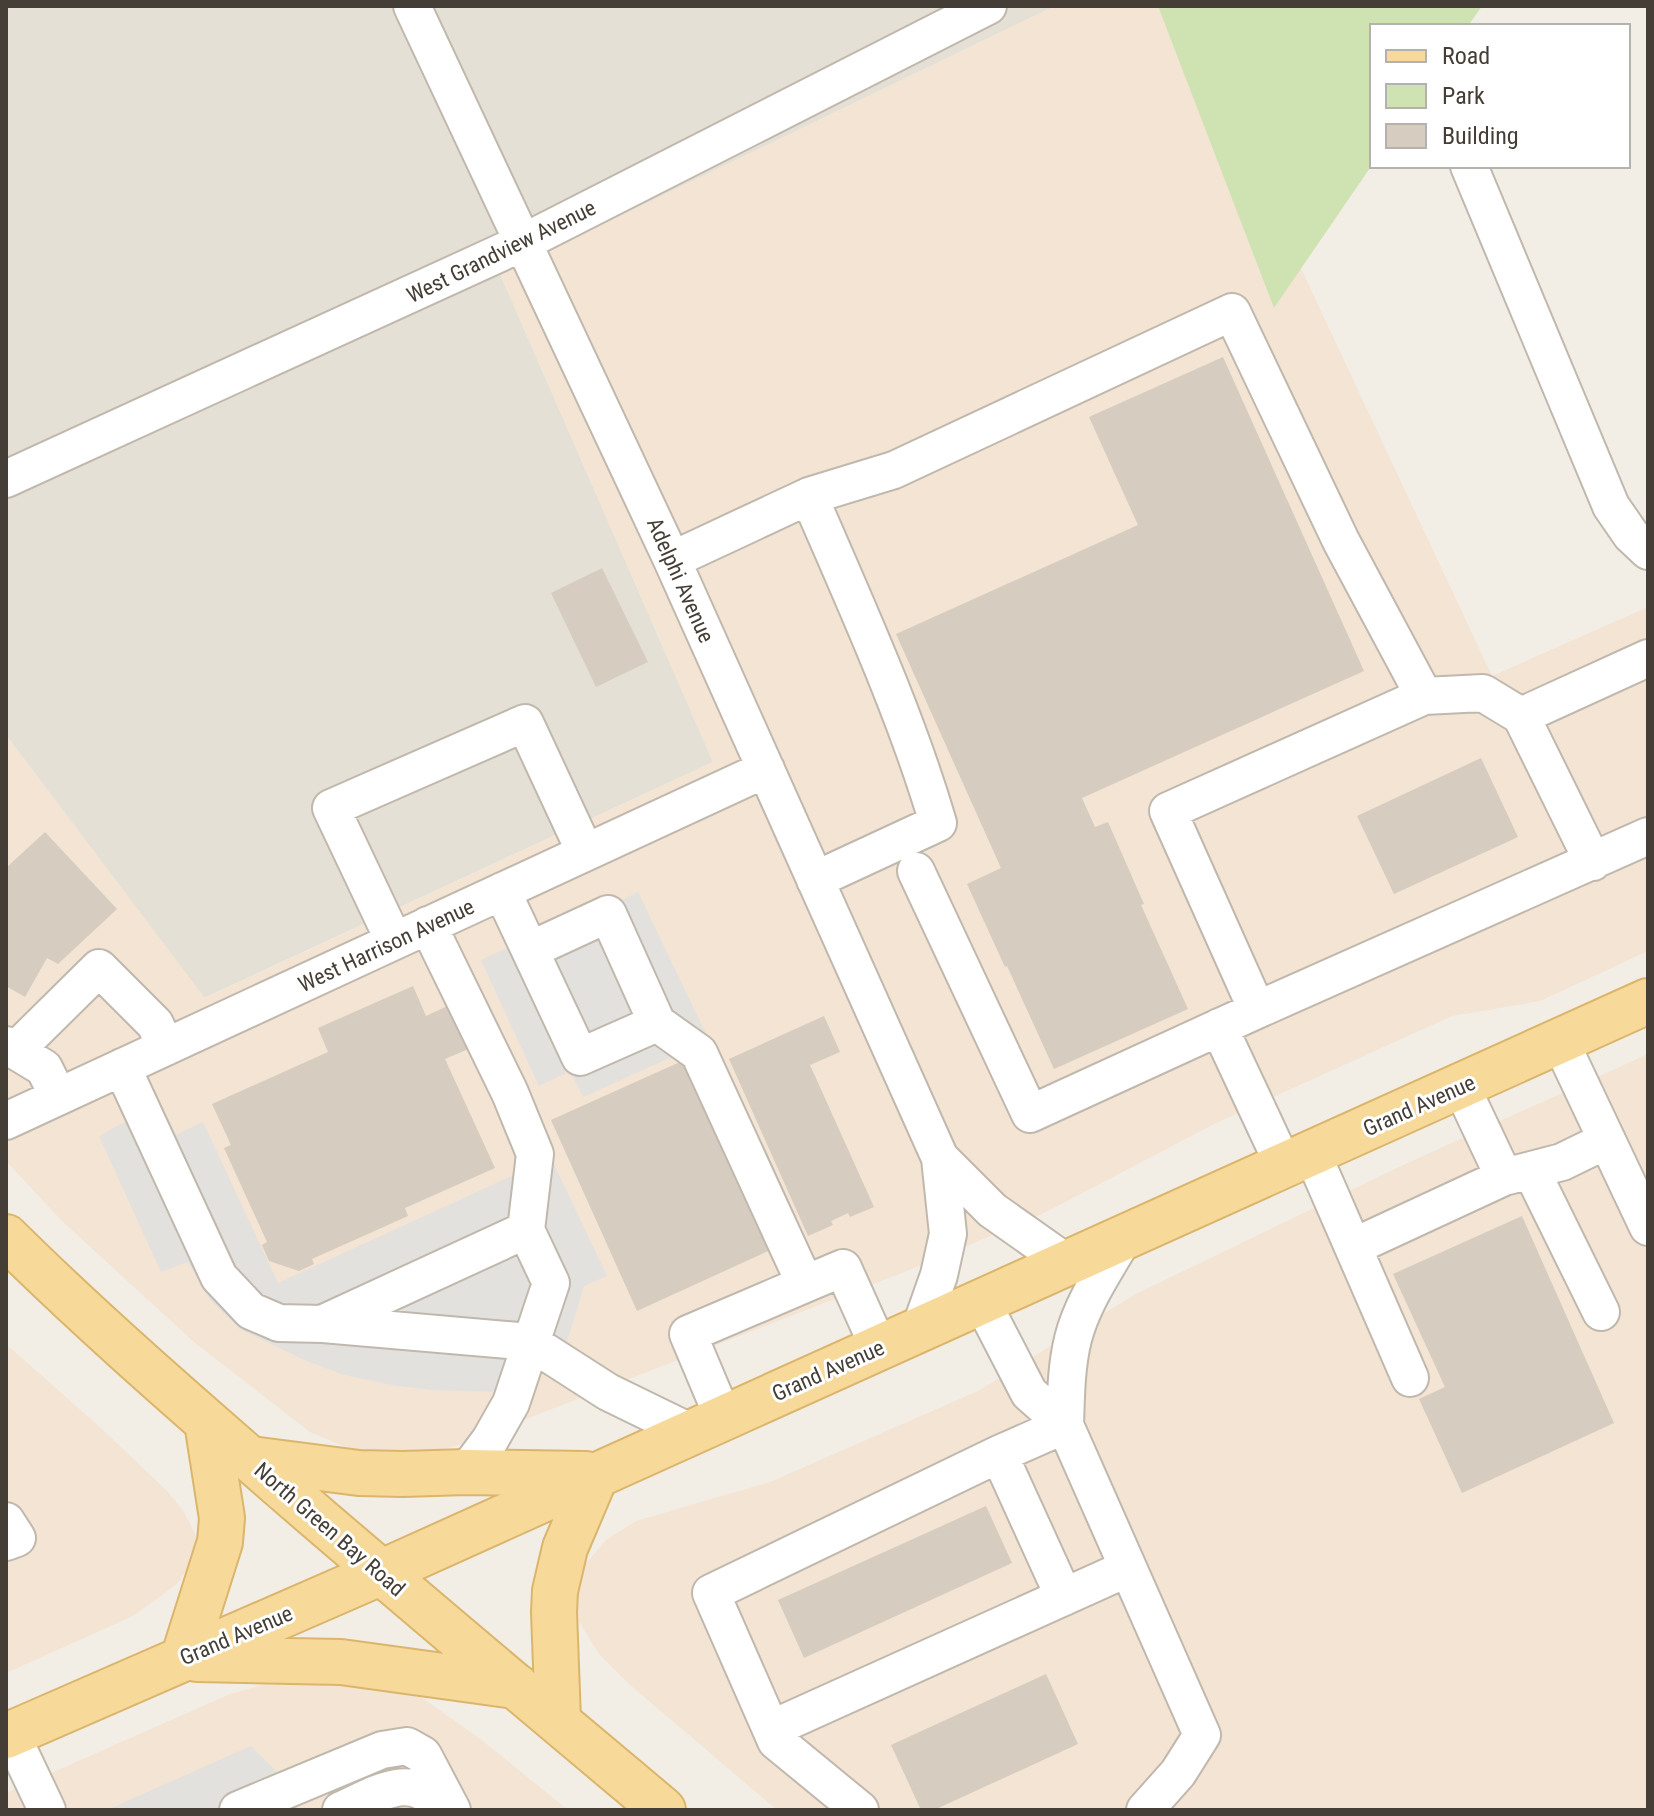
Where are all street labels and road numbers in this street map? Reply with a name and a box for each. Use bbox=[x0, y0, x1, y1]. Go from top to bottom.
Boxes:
street label: West Grandview Avenue bbox=[403, 195, 600, 308]
street label: Adelphi Avenue bbox=[642, 514, 719, 646]
street label: West Harrison Avenue bbox=[294, 894, 478, 997]
street label: Grand Avenue bbox=[1359, 1070, 1479, 1141]
street label: Grand Avenue bbox=[768, 1335, 888, 1406]
street label: North Green Bay Road bbox=[250, 1457, 410, 1601]
street label: Grand Avenue bbox=[176, 1601, 296, 1670]

